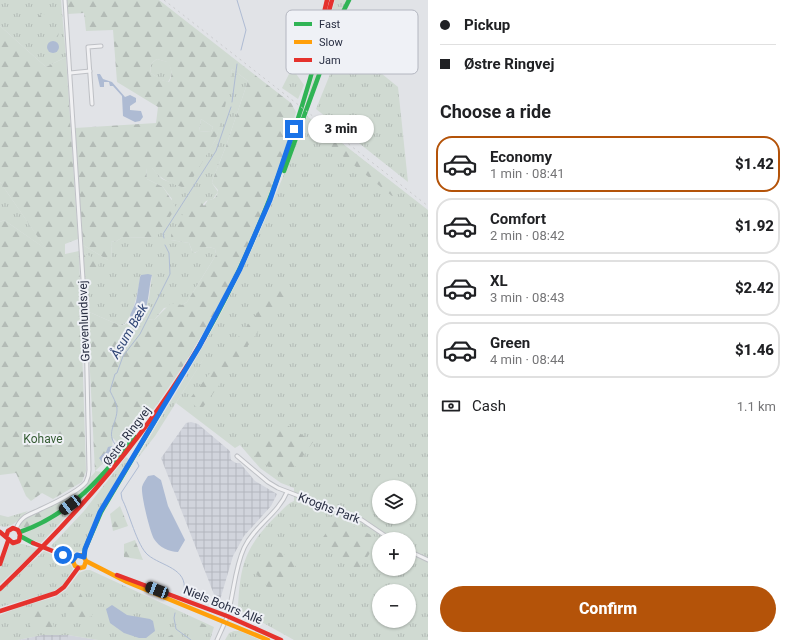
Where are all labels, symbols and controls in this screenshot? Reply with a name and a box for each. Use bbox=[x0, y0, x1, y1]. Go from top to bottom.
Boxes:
legend bbox=[286, 10, 418, 74]
text: Pickup bbox=[464, 16, 510, 34]
text: Fast bbox=[319, 18, 341, 31]
text: Slow bbox=[319, 36, 343, 49]
text: Jam bbox=[319, 54, 341, 67]
text: Østre Ringvej bbox=[464, 55, 554, 73]
text: Choose a ride bbox=[440, 101, 551, 122]
callout: 3 min bbox=[308, 115, 374, 143]
route end bbox=[285, 120, 303, 138]
text: 3 min bbox=[325, 121, 357, 136]
icon: car bbox=[442, 146, 478, 182]
text: Economy bbox=[490, 148, 552, 166]
text: $1.42 bbox=[735, 155, 774, 173]
text: 1 min · 08:41 bbox=[490, 166, 565, 181]
icon: car bbox=[442, 208, 478, 244]
text: Comfort bbox=[490, 210, 546, 228]
text: $1.92 bbox=[735, 217, 774, 235]
text: 2 min · 08:42 bbox=[490, 228, 565, 243]
icon: car bbox=[442, 270, 478, 306]
text: XL bbox=[490, 272, 508, 290]
text: $2.42 bbox=[735, 279, 774, 297]
street label: Grevenlundsvej bbox=[76, 280, 92, 362]
text: 3 min · 08:43 bbox=[490, 290, 565, 305]
water label: Åsum Bæk bbox=[107, 300, 151, 362]
icon: car bbox=[442, 332, 478, 368]
text: Green bbox=[490, 334, 530, 352]
text: $1.46 bbox=[735, 341, 774, 359]
text: 4 min · 08:44 bbox=[490, 352, 565, 367]
icon: cash bbox=[440, 395, 462, 417]
text: Cash bbox=[472, 397, 506, 415]
text: 1.1 km bbox=[737, 399, 776, 414]
street label: Østre Ringvej bbox=[100, 404, 154, 468]
park label: Kohave bbox=[23, 432, 63, 446]
map controls bbox=[372, 480, 416, 628]
button: layers bbox=[372, 480, 416, 524]
street label: Kroghs Park bbox=[296, 490, 363, 527]
car bbox=[57, 493, 83, 517]
button: + bbox=[372, 532, 416, 576]
route start bbox=[54, 546, 72, 564]
car bbox=[144, 580, 170, 600]
street label: Niels Bohrs Allé bbox=[181, 583, 265, 627]
button: − bbox=[372, 584, 416, 628]
button: Confirm bbox=[440, 586, 776, 632]

